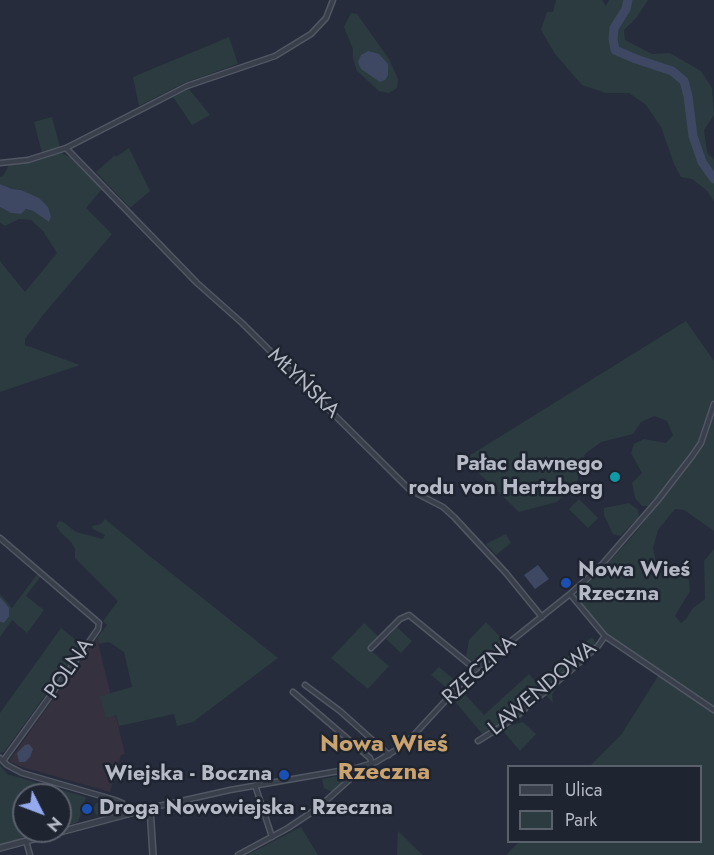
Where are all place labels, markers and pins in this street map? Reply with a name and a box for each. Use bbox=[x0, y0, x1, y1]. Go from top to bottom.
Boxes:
place label: Pałac dawnego rodu von Hertzberg bbox=[409, 452, 603, 502]
marker: Pałac dawnego rodu von Hertzberg bbox=[608, 470, 622, 484]
place label: Nowa Wieś Rzeczna bbox=[578, 558, 690, 608]
marker: Nowa Wieś Rzeczna bbox=[559, 576, 573, 590]
place label: Wiejska - Boczna bbox=[105, 762, 272, 788]
marker: Wiejska - Boczna bbox=[277, 768, 291, 782]
place label: Droga Nowowiejska - Rzeczna bbox=[99, 796, 393, 822]
marker: Droga Nowowiejska - Rzeczna bbox=[80, 802, 94, 816]

